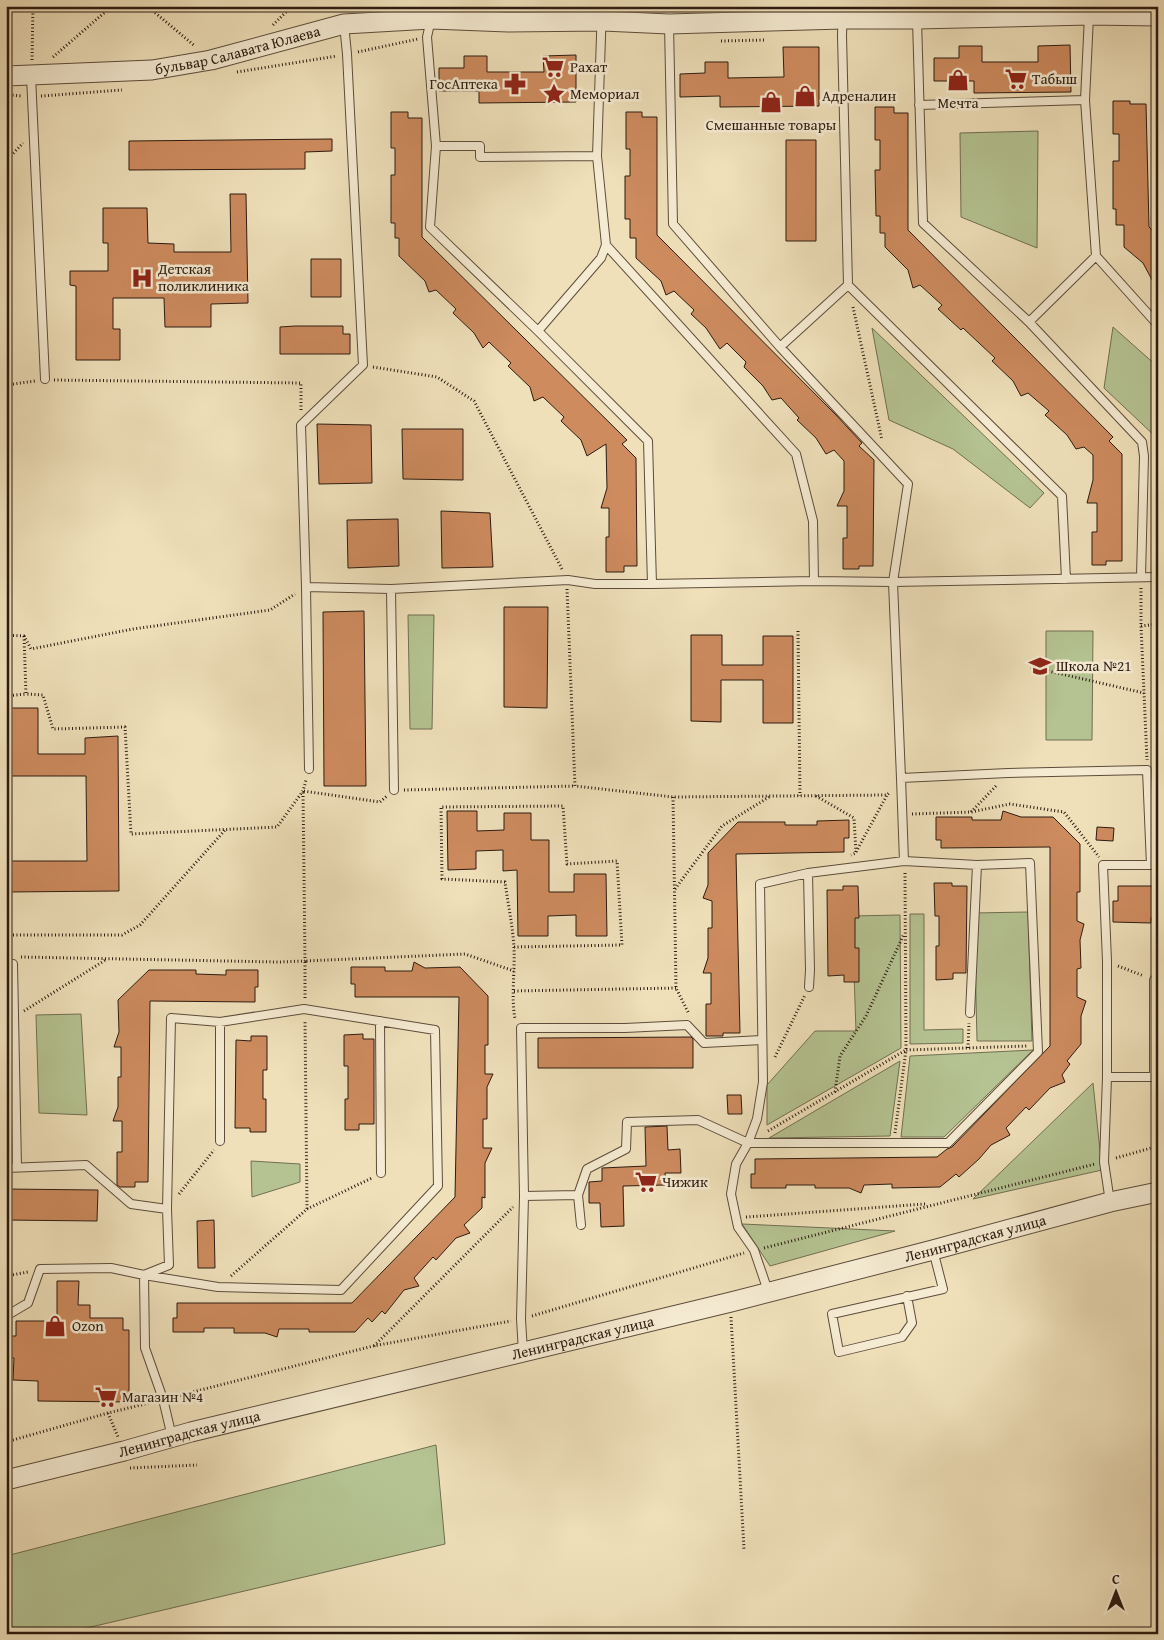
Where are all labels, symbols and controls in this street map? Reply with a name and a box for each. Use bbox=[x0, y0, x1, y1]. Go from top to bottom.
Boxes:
street label: бульвар Салавата Юлаева bbox=[153, 20, 323, 79]
supermarket icon: Рахат bbox=[540, 54, 566, 80]
place label: Рахат bbox=[570, 56, 608, 77]
supermarket icon: Табыш bbox=[1003, 66, 1029, 92]
shop icon: Мечта bbox=[945, 67, 971, 93]
place label: Табыш bbox=[1032, 68, 1077, 89]
pharmacy icon: ГосАптека bbox=[502, 71, 528, 97]
place label: ГосАптека bbox=[430, 73, 499, 94]
place icon: Мемориал bbox=[541, 81, 567, 107]
place label: Мемориал bbox=[570, 83, 640, 104]
shop icon: Адреналин bbox=[792, 83, 818, 109]
place label: Адреналин bbox=[822, 85, 896, 106]
shop icon: Смешанные товары bbox=[758, 89, 784, 115]
place label: Мечта bbox=[937, 92, 979, 113]
place label: Смешанные товары bbox=[706, 114, 837, 135]
place label: Детская поликлиника bbox=[157, 258, 250, 296]
hospital icon: Детская поликлиника bbox=[129, 265, 155, 291]
school or university icon: Школа №21 bbox=[1027, 653, 1053, 679]
place label: Школа №21 bbox=[1056, 655, 1131, 676]
supermarket icon: Чижик bbox=[633, 1169, 659, 1195]
place label: Чижик bbox=[662, 1171, 708, 1192]
street label: Ленинградская улица bbox=[902, 1209, 1049, 1267]
street label: Ленинградская улица bbox=[509, 1310, 657, 1364]
shop icon: Ozon bbox=[42, 1313, 68, 1339]
place label: Ozon bbox=[72, 1315, 104, 1336]
supermarket icon: Магазин №4 bbox=[93, 1384, 119, 1410]
place label: Магазин №4 bbox=[122, 1386, 203, 1407]
street label: Ленинградская улица bbox=[116, 1405, 263, 1462]
north arrow bbox=[1092, 1568, 1142, 1618]
text: С bbox=[1112, 1569, 1120, 1589]

